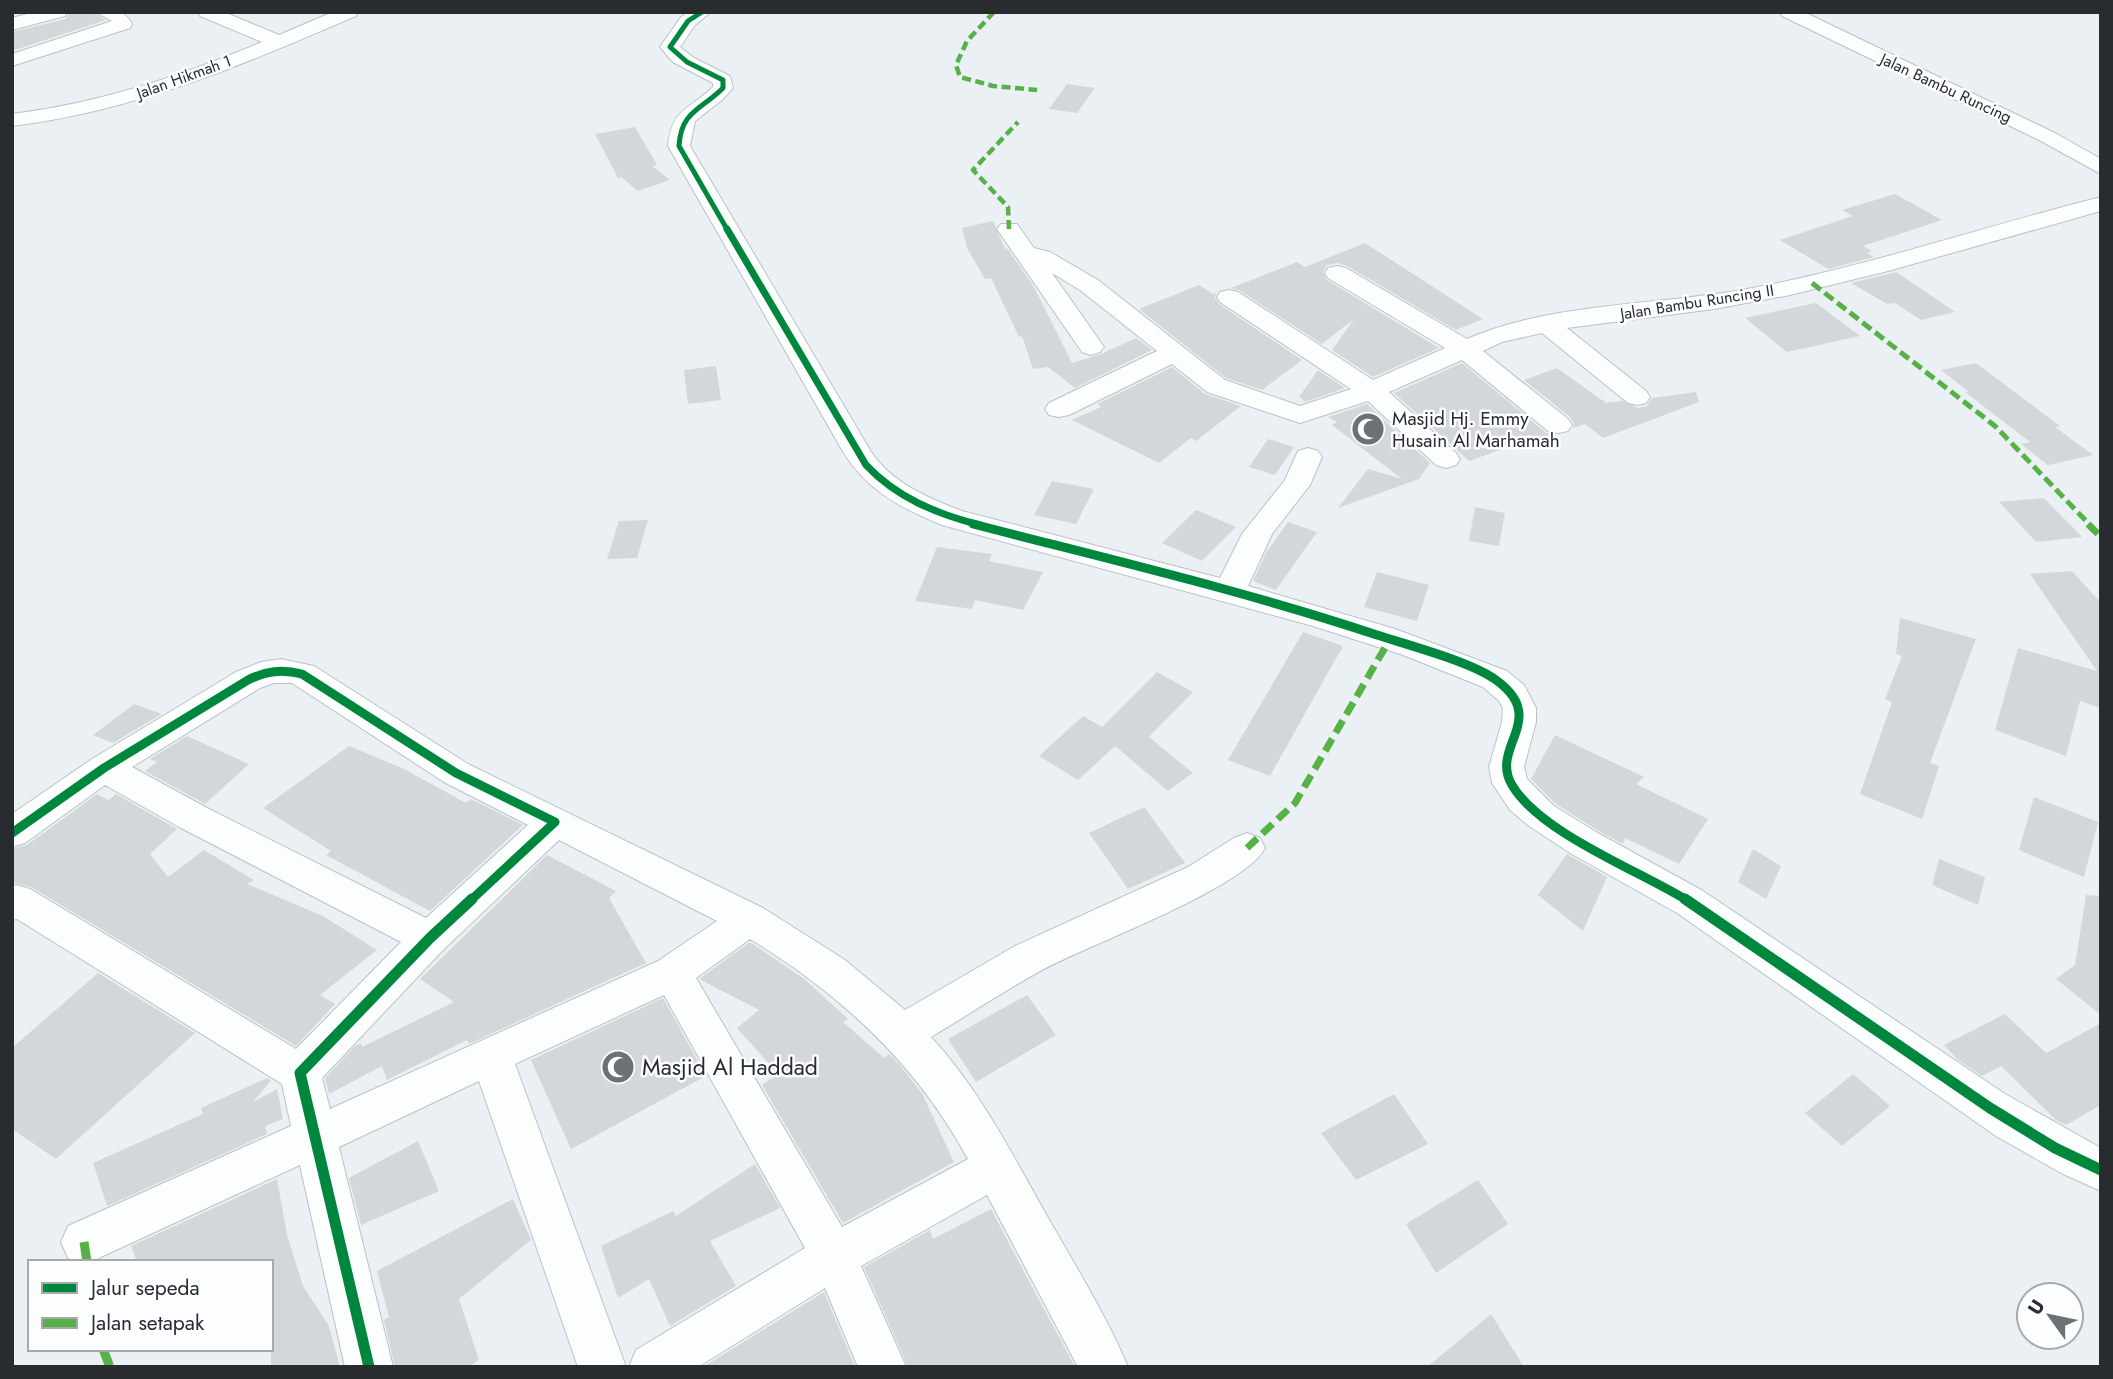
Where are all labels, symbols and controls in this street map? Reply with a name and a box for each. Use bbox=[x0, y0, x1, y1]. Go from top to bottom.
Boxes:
street label: Jalan Bambu Runcing bbox=[1875, 47, 2015, 129]
street label: Jalan Hikmah 1 bbox=[132, 49, 235, 105]
street label: Jalan Bambu Runcing II bbox=[1617, 278, 1775, 326]
place label: Masjid Hj. Emmy Husain Al Marhamah bbox=[1392, 405, 1560, 454]
mosque icon: Masjid Hj. Emmy Husain Al Marhamah bbox=[1349, 410, 1387, 448]
mosque icon: Masjid Al Haddad bbox=[599, 1048, 637, 1086]
place label: Masjid Al Haddad bbox=[642, 1050, 818, 1084]
legend bbox=[28, 1260, 273, 1351]
text: Jalur sepeda bbox=[88, 1273, 200, 1303]
north arrow bbox=[2015, 1281, 2085, 1351]
text: U bbox=[2021, 1294, 2051, 1320]
text: Jalan setapak bbox=[88, 1308, 205, 1338]

